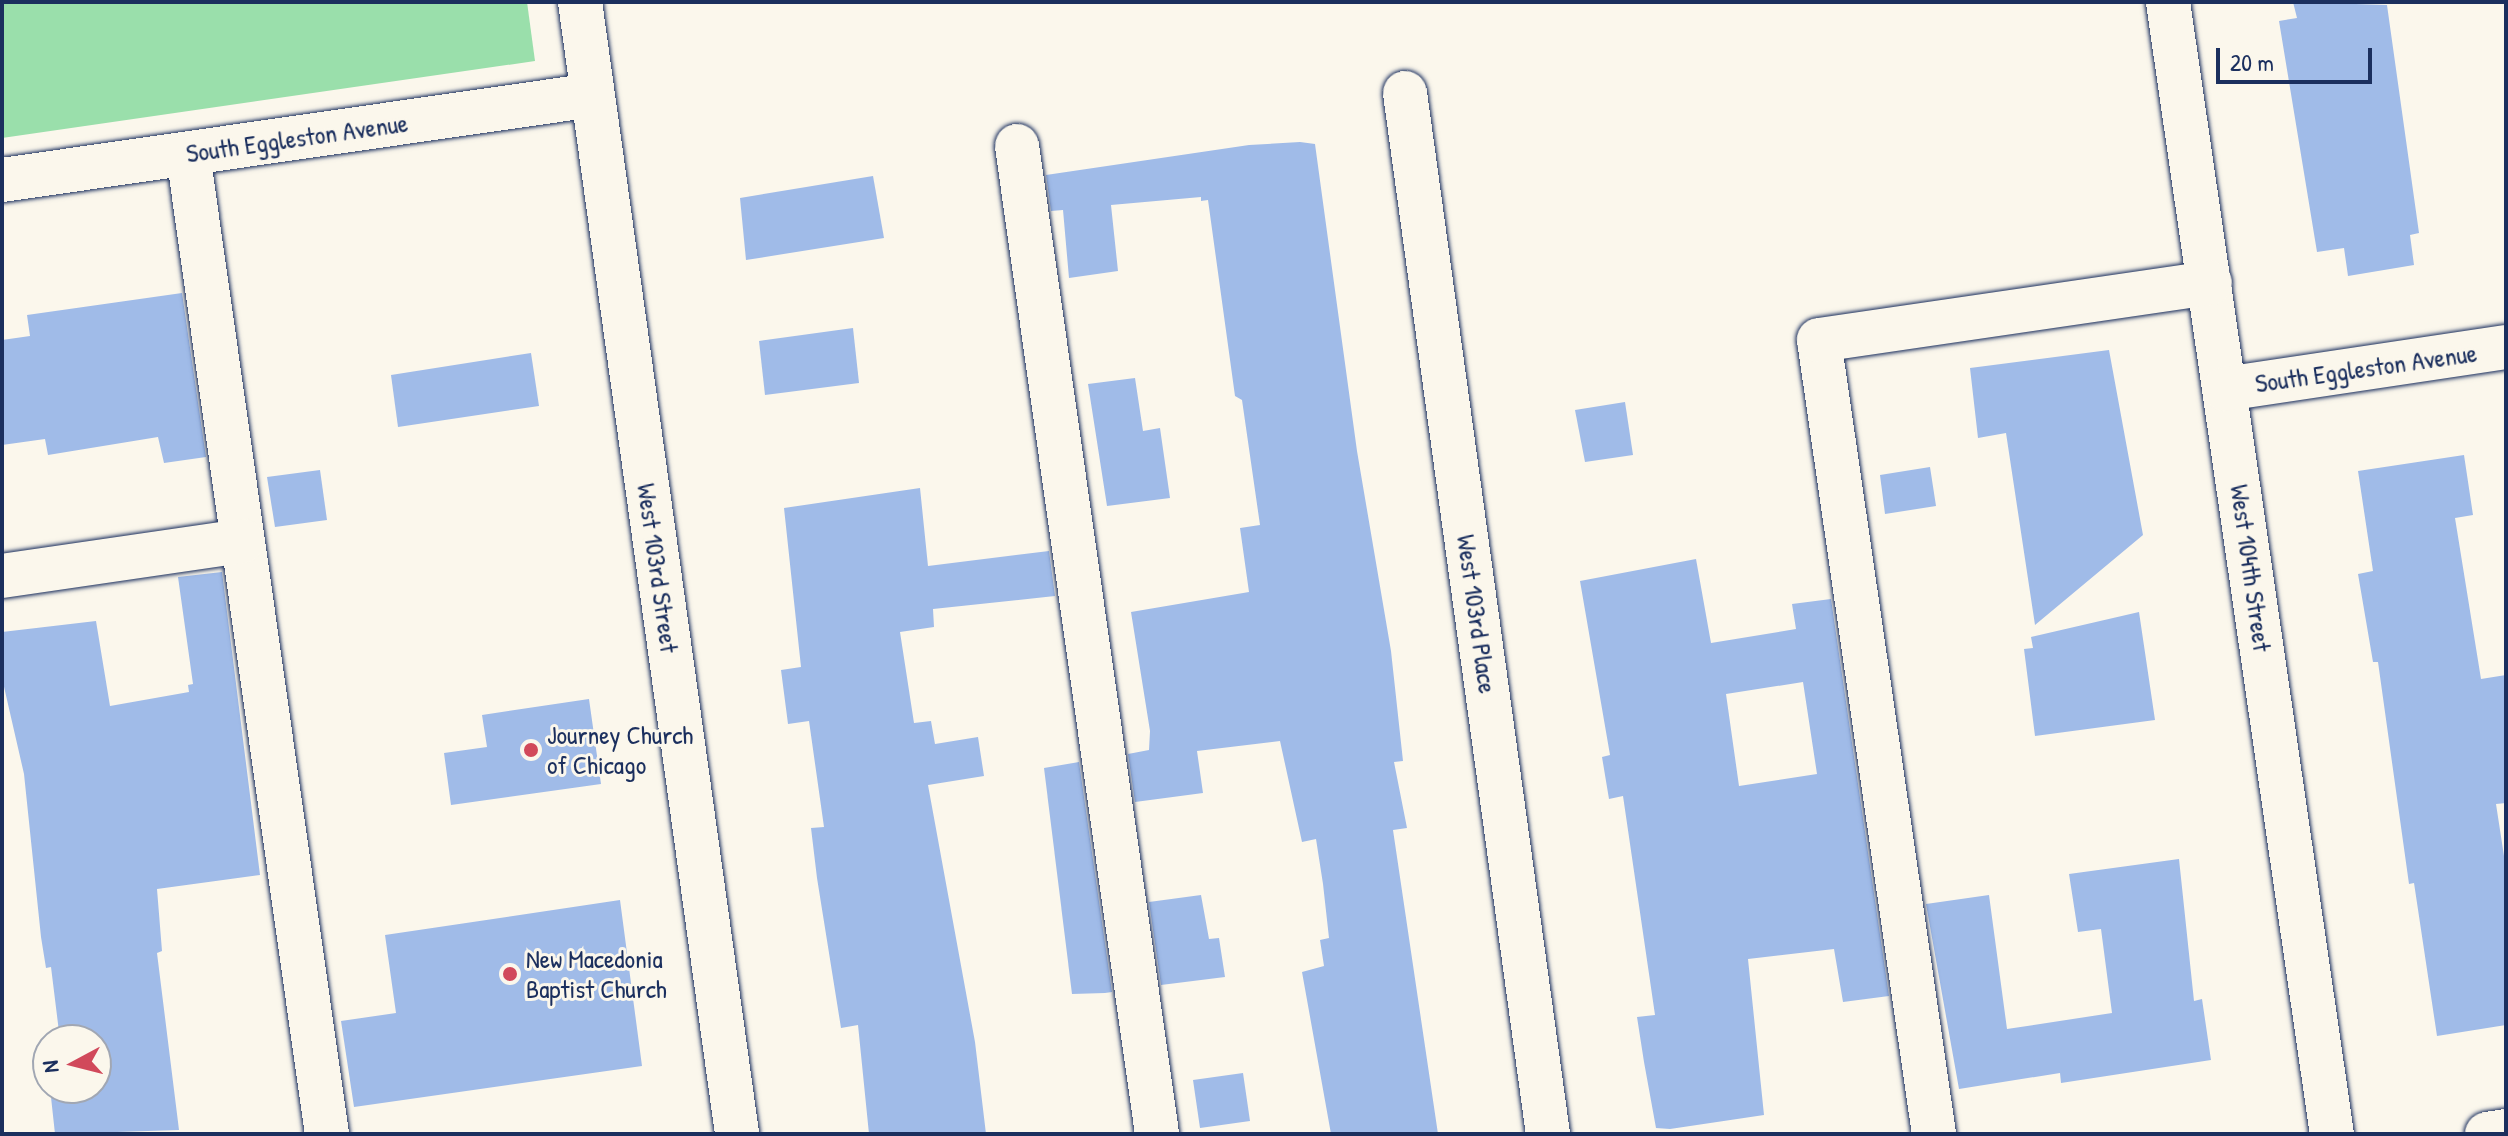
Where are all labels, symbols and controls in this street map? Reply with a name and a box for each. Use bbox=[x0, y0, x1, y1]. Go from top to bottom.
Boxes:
scale bar bbox=[2220, 32, 2376, 82]
text: 20 m bbox=[2230, 46, 2274, 78]
street label: South Eggleston Avenue bbox=[184, 107, 410, 169]
street label: South Eggleston Avenue bbox=[2253, 337, 2479, 399]
street label: West 103rd Street bbox=[631, 481, 685, 655]
street label: West 104th Street bbox=[2224, 482, 2278, 654]
street label: West 103rd Place bbox=[1450, 533, 1504, 695]
place label: Journey Church of Chicago bbox=[547, 719, 693, 780]
marker: Journey Church of Chicago bbox=[522, 741, 540, 759]
place label: New Macedonia Baptist Church bbox=[526, 943, 667, 1004]
marker: New Macedonia Baptist Church bbox=[501, 965, 519, 983]
north arrow bbox=[32, 1024, 112, 1104]
text: N bbox=[35, 1059, 66, 1074]

